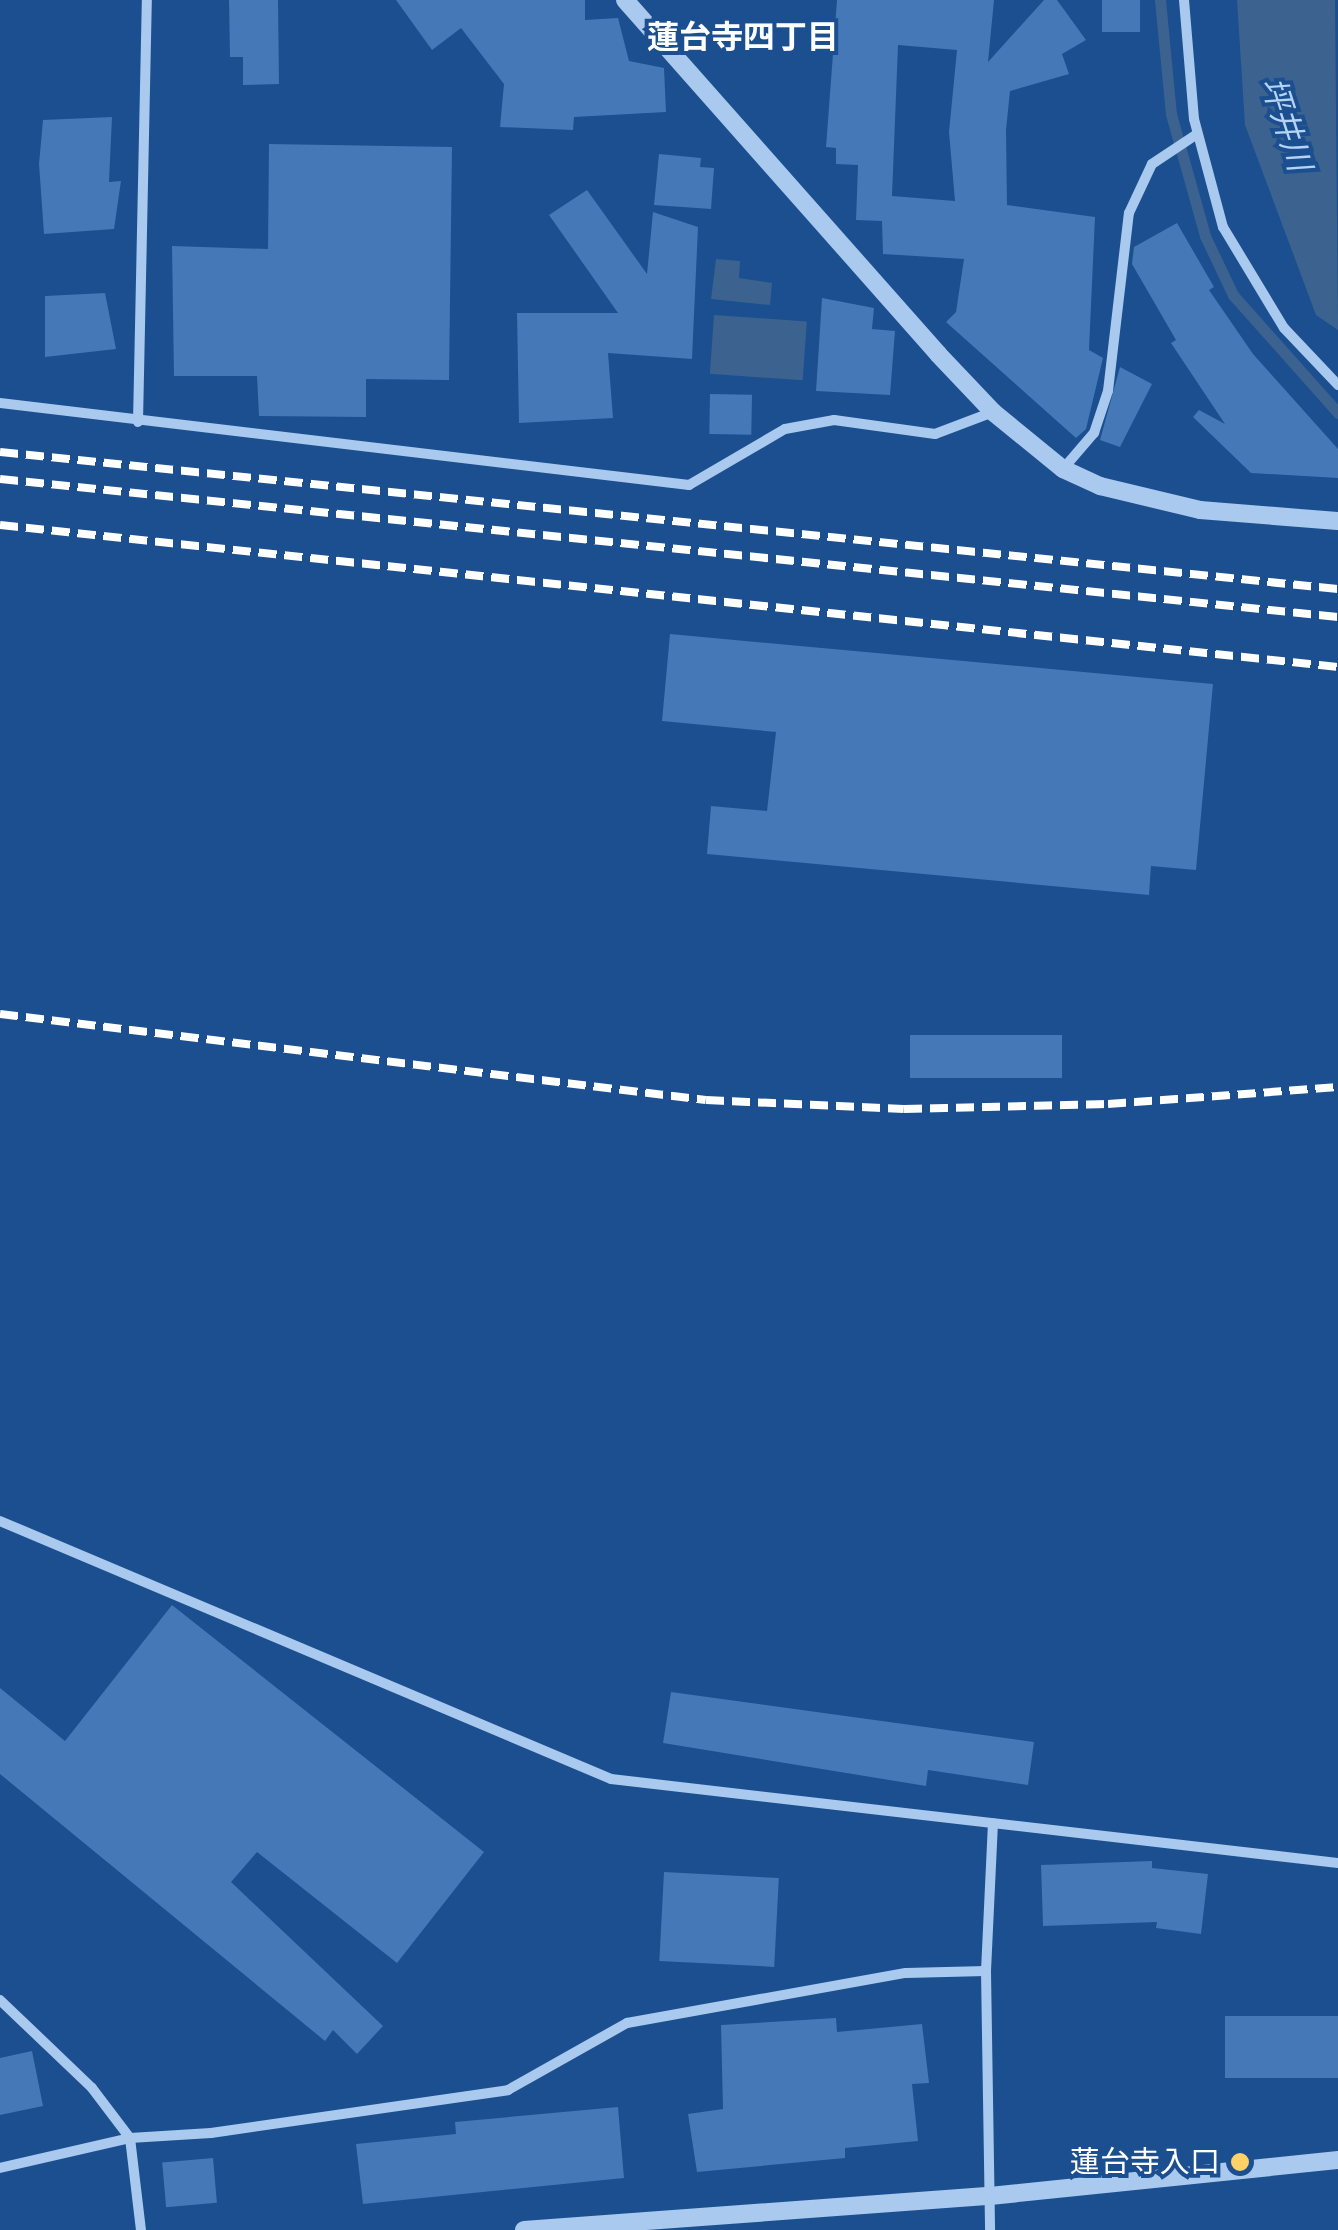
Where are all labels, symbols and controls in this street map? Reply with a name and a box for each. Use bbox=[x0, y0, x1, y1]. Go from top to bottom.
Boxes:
district label: 蓮台寺四丁目 bbox=[647, 18, 839, 56]
water label: 坪井川 bbox=[1253, 72, 1319, 176]
place label: 蓮台寺入口 bbox=[1070, 2144, 1220, 2180]
marker: 蓮台寺入口 bbox=[1229, 2151, 1251, 2173]

